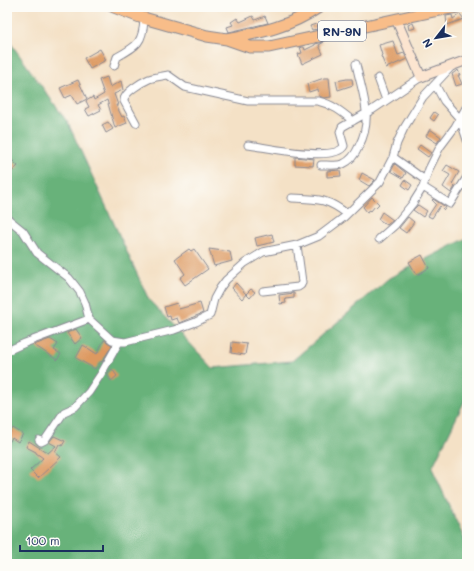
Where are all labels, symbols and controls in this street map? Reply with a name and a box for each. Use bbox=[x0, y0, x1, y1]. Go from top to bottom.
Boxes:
north arrow bbox=[416, 18, 456, 58]
road number: RN-9N bbox=[318, 21, 366, 41]
text: N bbox=[418, 36, 436, 51]
scale bar bbox=[20, 527, 103, 553]
text: 100 m bbox=[26, 532, 60, 548]

